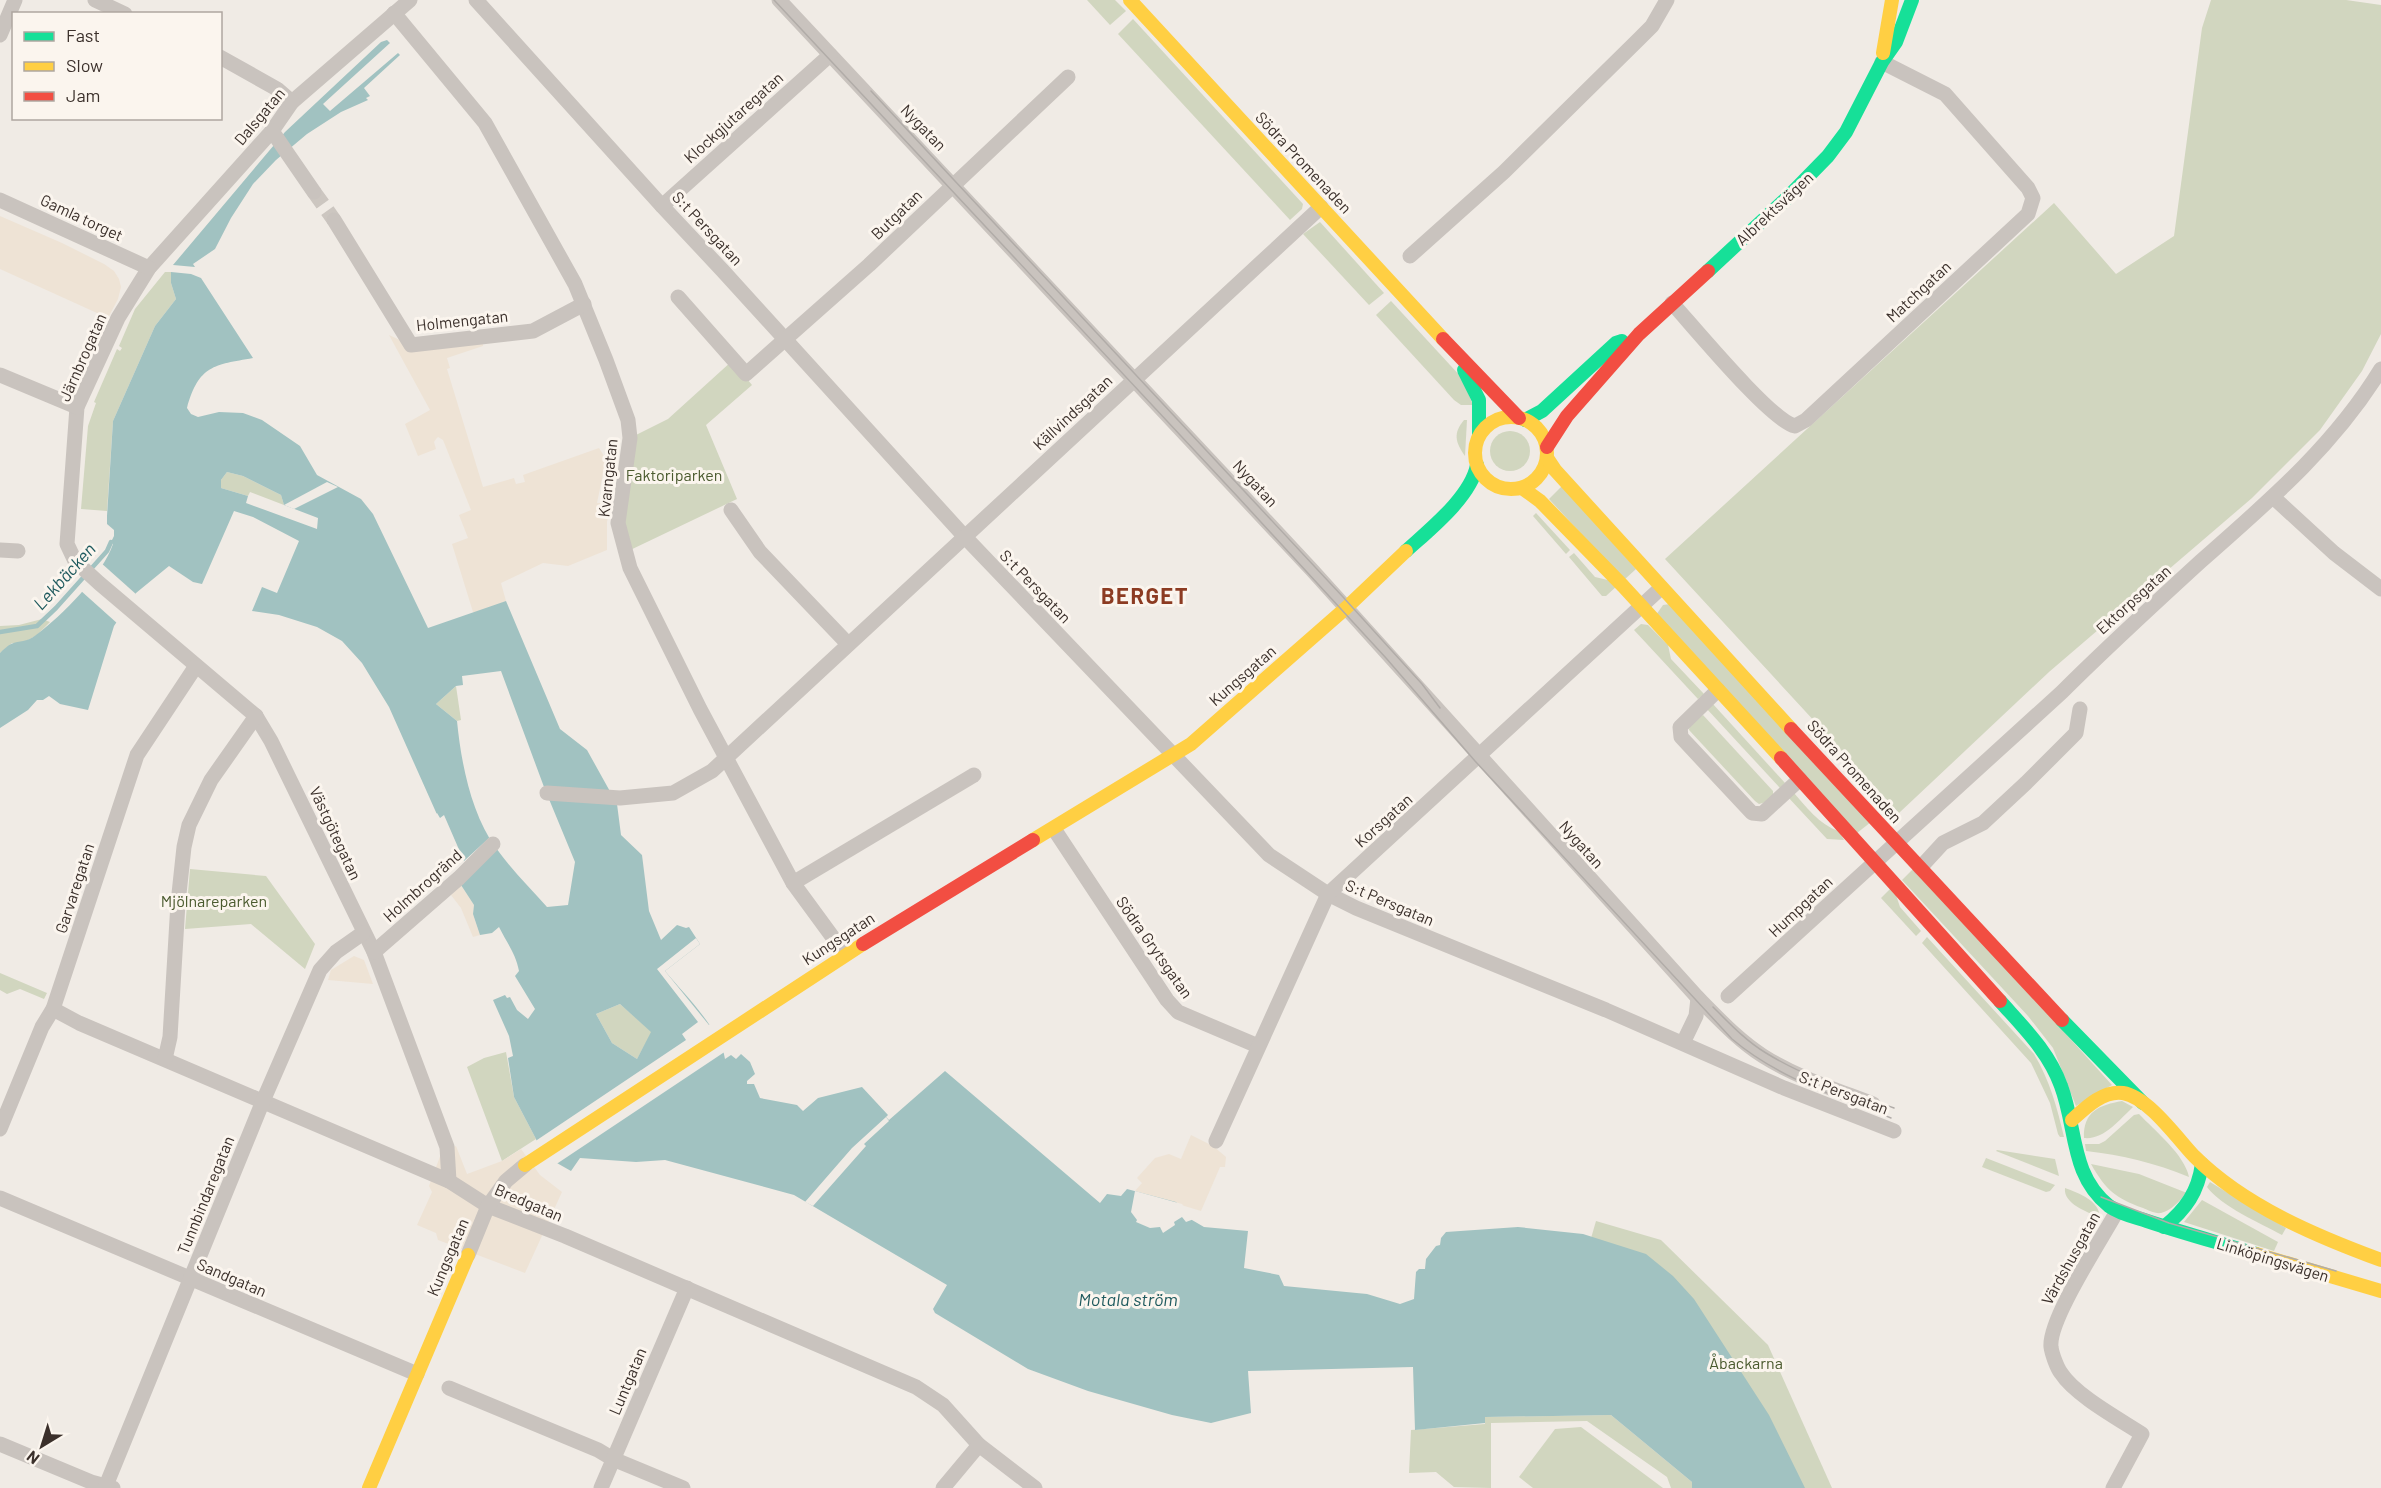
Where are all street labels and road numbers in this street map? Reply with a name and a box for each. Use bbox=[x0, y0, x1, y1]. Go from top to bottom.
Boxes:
street label: Klockgjutaregatan bbox=[679, 67, 787, 167]
street label: Dalsgatan bbox=[230, 84, 288, 148]
street label: Nygatan bbox=[897, 100, 951, 154]
street label: Södra Promenaden bbox=[1252, 107, 1356, 217]
street label: Albrektsvägen bbox=[1731, 167, 1817, 249]
street label: Butgatan bbox=[867, 185, 925, 243]
street label: S:t Persgatan bbox=[669, 187, 747, 269]
street label: Gamla torget bbox=[38, 190, 126, 244]
street label: Matchgatan bbox=[1882, 256, 1954, 326]
street label: Holmengatan bbox=[415, 306, 509, 334]
street label: Järnbrogatan bbox=[54, 310, 110, 404]
street label: Källvindsgatan bbox=[1029, 371, 1115, 453]
street label: Kvarngatan bbox=[593, 438, 621, 518]
street label: Nygatan bbox=[1230, 456, 1282, 510]
street label: S:t Persgatan bbox=[996, 545, 1076, 627]
street label: Ektorpsgatan bbox=[2092, 561, 2174, 637]
street label: Kungsgatan bbox=[1205, 641, 1279, 709]
street label: Södra Promenaden bbox=[1804, 716, 1906, 826]
street label: Västgötegatan bbox=[306, 783, 366, 883]
street label: Korsgatan bbox=[1350, 789, 1416, 851]
street label: Nygatan bbox=[1556, 816, 1608, 872]
street label: Garvaregatan bbox=[51, 841, 97, 935]
street label: Holmbrogränd bbox=[379, 845, 465, 925]
street label: Humpgatan bbox=[1764, 872, 1836, 940]
street label: S:t Persgatan bbox=[1343, 875, 1437, 929]
street label: Södra Grytsgatan bbox=[1113, 892, 1197, 1002]
street label: Kungsgatan bbox=[798, 908, 878, 968]
street label: S:t Persgatan bbox=[1797, 1066, 1891, 1118]
street label: Tunnbindaregatan bbox=[173, 1133, 237, 1257]
street label: Bredgatan bbox=[492, 1179, 566, 1225]
street label: Värdshusgatan bbox=[2037, 1208, 2103, 1308]
street label: Kungsgatan bbox=[422, 1215, 472, 1299]
street label: Linköpingsvägen bbox=[2214, 1233, 2332, 1285]
street label: Sandgatan bbox=[194, 1254, 270, 1300]
street label: Luntgatan bbox=[604, 1344, 650, 1418]

